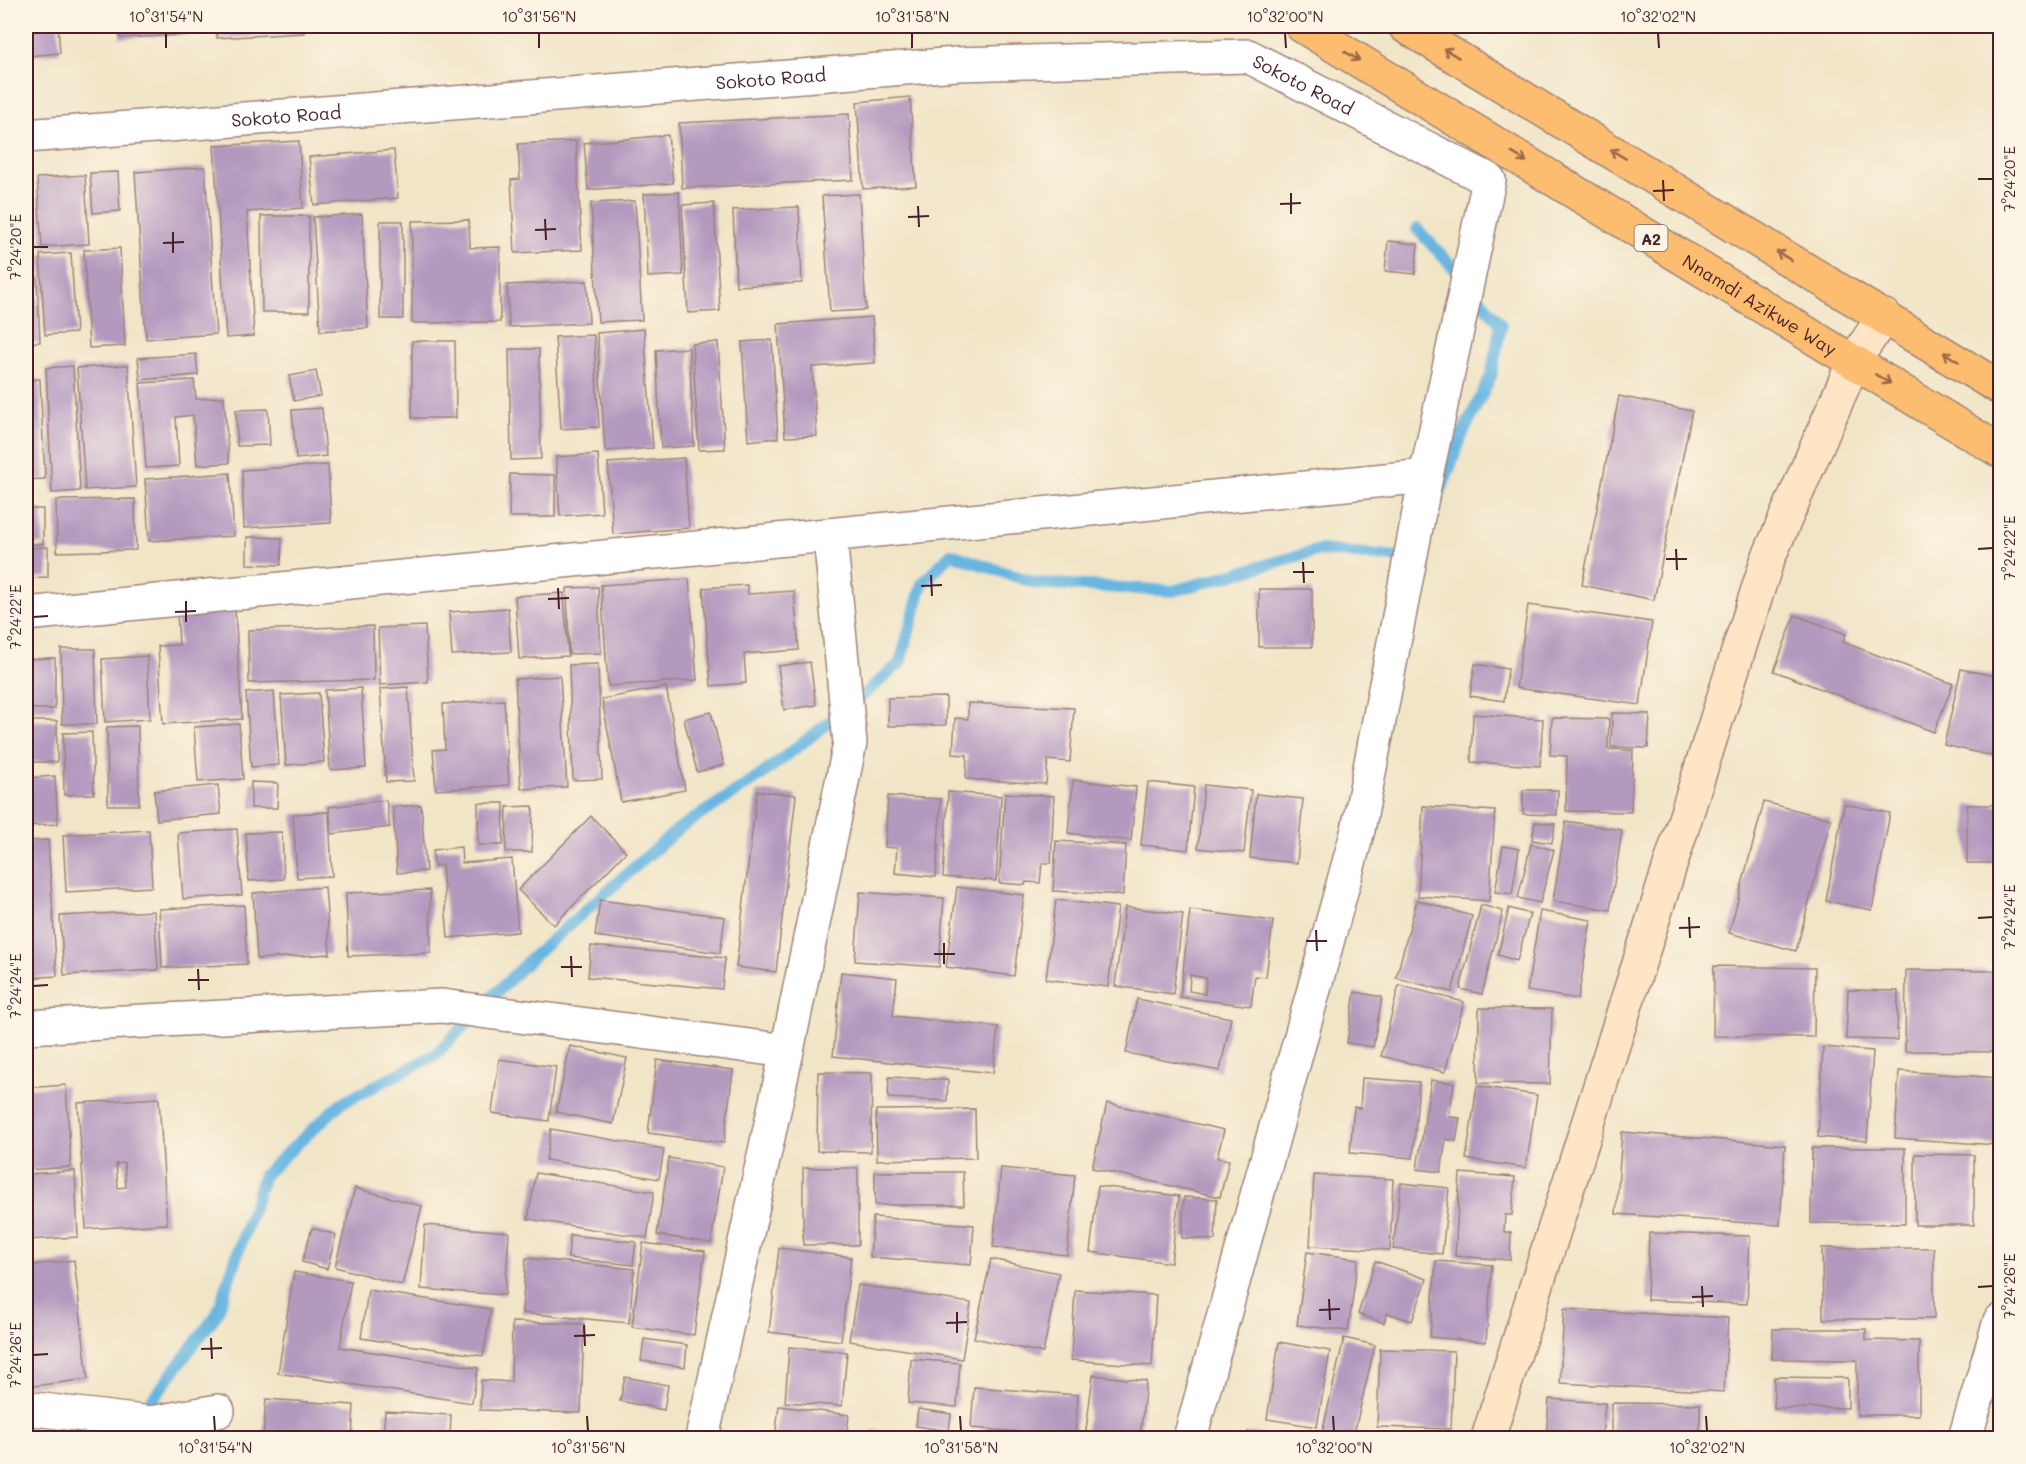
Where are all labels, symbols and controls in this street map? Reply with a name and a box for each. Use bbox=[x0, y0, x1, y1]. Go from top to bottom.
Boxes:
text: 10°31'54"N bbox=[129, 6, 203, 26]
text: 10°31'56"N bbox=[502, 6, 576, 26]
text: 10°31'58"N bbox=[875, 6, 949, 26]
text: 10°32'00"N bbox=[1246, 6, 1324, 26]
text: 10°32'02"N bbox=[1620, 6, 1696, 26]
one-way arrow bbox=[1443, 47, 1460, 59]
street label: Sokoto Road bbox=[1249, 49, 1358, 120]
one-way arrow bbox=[1343, 50, 1360, 62]
street label: Sokoto Road bbox=[715, 62, 827, 95]
street label: Sokoto Road bbox=[230, 100, 342, 132]
text: 7°24'20"E bbox=[1999, 146, 2019, 212]
one-way arrow bbox=[1610, 148, 1627, 160]
one-way arrow bbox=[1510, 152, 1527, 164]
text: 7°24'20"E bbox=[5, 214, 25, 280]
road number: A2 bbox=[1634, 225, 1668, 251]
street label: Nnamdi Azikwe Way bbox=[1678, 249, 1841, 361]
one-way arrow bbox=[1776, 249, 1793, 261]
one-way arrow bbox=[1943, 351, 1960, 363]
one-way arrow bbox=[1874, 374, 1891, 386]
text: 7°24'22"E bbox=[1999, 515, 2019, 581]
text: 7°24'22"E bbox=[5, 584, 25, 650]
text: 7°24'24"E bbox=[1999, 884, 2019, 950]
text: 7°24'24"E bbox=[5, 953, 25, 1019]
text: 7°24'26"E bbox=[1999, 1253, 2019, 1319]
text: 7°24'26"E bbox=[5, 1322, 25, 1388]
text: 10°31'54"N bbox=[178, 1437, 252, 1457]
text: 10°31'56"N bbox=[551, 1437, 625, 1457]
text: 10°31'58"N bbox=[924, 1437, 998, 1457]
text: 10°32'00"N bbox=[1295, 1437, 1373, 1457]
text: 10°32'02"N bbox=[1669, 1437, 1745, 1457]

